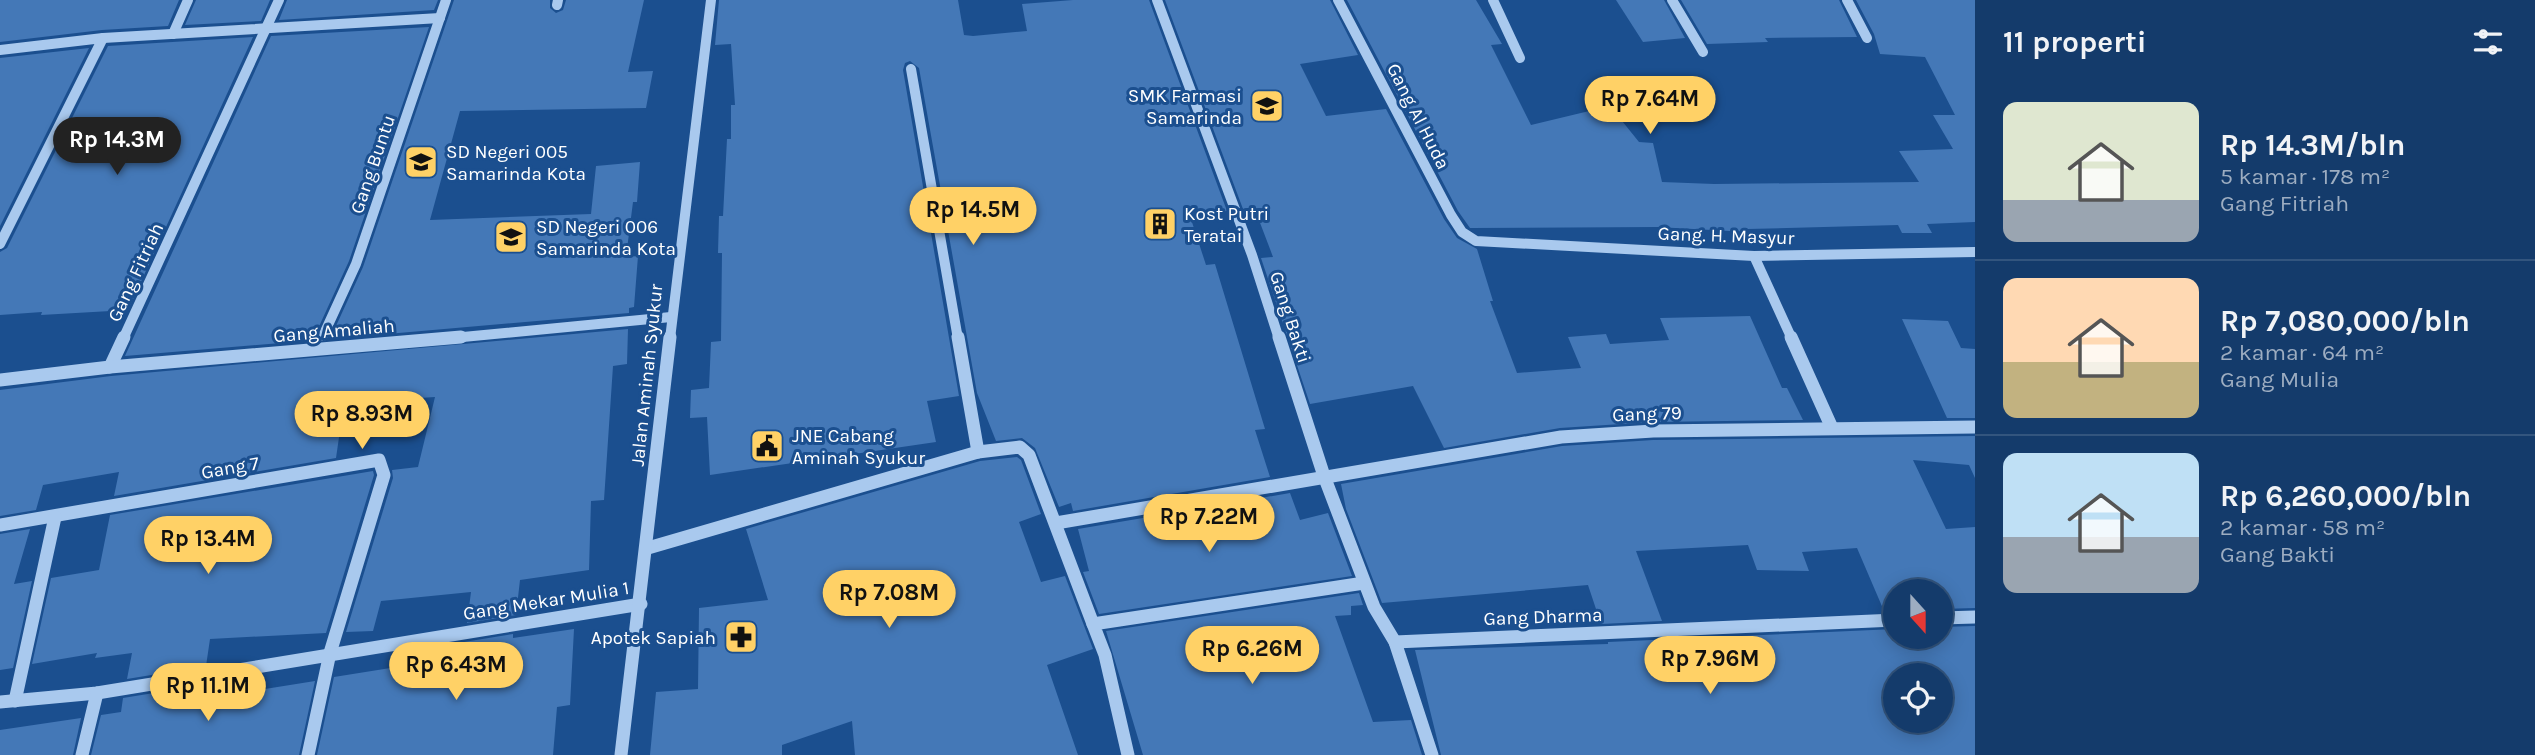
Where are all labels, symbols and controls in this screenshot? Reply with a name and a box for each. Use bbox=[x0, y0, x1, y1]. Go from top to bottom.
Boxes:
icon: filters bbox=[2469, 23, 2507, 61]
text: 11 properti bbox=[2003, 24, 2147, 60]
street label: Gang Al Huda bbox=[1382, 60, 1454, 173]
pin: Rp 7.64M bbox=[1578, 76, 1722, 136]
place label: SMK Farmasi Samarinda bbox=[1128, 85, 1242, 129]
text: Rp 7.64M bbox=[1601, 85, 1699, 112]
school or university icon: SMK Farmasi Samarinda bbox=[1248, 87, 1286, 125]
street label: Gang Buntu bbox=[346, 112, 400, 217]
pin: Rp 14.3M bbox=[45, 118, 189, 177]
text: Rp 14.3M bbox=[69, 126, 165, 153]
text: Rp 14.3M/bln bbox=[2220, 127, 2405, 163]
icon: home bbox=[2059, 130, 2143, 214]
place label: SD Negeri 005 Samarinda Kota bbox=[446, 141, 586, 185]
school or university icon: SD Negeri 005 Samarinda Kota bbox=[402, 143, 440, 181]
text: 5 kamar · 178 m² bbox=[2220, 163, 2390, 190]
pin: Rp 14.5M bbox=[901, 188, 1045, 247]
text: Gang Fitriah bbox=[2220, 190, 2349, 217]
text: Rp 14.5M bbox=[926, 196, 1020, 223]
place label: Kost Putri Teratai bbox=[1184, 203, 1269, 247]
building icon: Kost Putri Teratai bbox=[1141, 205, 1179, 243]
place label: SD Negeri 006 Samarinda Kota bbox=[536, 216, 676, 260]
school or university icon: SD Negeri 006 Samarinda Kota bbox=[492, 218, 530, 256]
street label: Gang Fitriah bbox=[103, 219, 168, 325]
street label: Gang. H. Masyur bbox=[1657, 223, 1795, 249]
street label: Gang Bakti bbox=[1265, 269, 1315, 366]
street label: Jalan Aminah Syukur bbox=[626, 283, 668, 467]
text: Rp 7,080,000/bln bbox=[2220, 303, 2470, 339]
icon: home bbox=[2059, 306, 2143, 390]
street label: Gang Amaliah bbox=[273, 315, 396, 347]
text: 2 kamar · 64 m² bbox=[2220, 339, 2384, 366]
text: Gang Mulia bbox=[2220, 366, 2339, 393]
pin: Rp 8.93M bbox=[290, 392, 434, 451]
text: Rp 8.93M bbox=[311, 400, 413, 427]
street label: Gang 79 bbox=[1612, 402, 1682, 426]
place label: JNE Cabang Aminah Syukur bbox=[792, 425, 925, 469]
public building icon: JNE Cabang Aminah Syukur bbox=[748, 427, 786, 465]
street label: Gang 7 bbox=[200, 452, 261, 484]
text: Rp 6,260,000/bln bbox=[2220, 478, 2471, 514]
icon: home bbox=[2059, 481, 2143, 565]
pin: Rp 7.22M bbox=[1137, 494, 1281, 554]
text: Rp 7.22M bbox=[1160, 503, 1258, 530]
text: 2 kamar · 58 m² bbox=[2220, 514, 2385, 541]
pin: Rp 13.4M bbox=[136, 516, 280, 576]
text: Rp 13.4M bbox=[160, 525, 256, 552]
text: Gang Bakti bbox=[2220, 541, 2335, 568]
pin: Rp 7.08M bbox=[817, 570, 961, 630]
street label: Gang Mekar Mulia 1 bbox=[462, 577, 631, 625]
text: Rp 7.08M bbox=[839, 579, 939, 606]
north arrow bbox=[1883, 579, 1953, 649]
map controls bbox=[1883, 579, 1953, 733]
street label: Gang Dharma bbox=[1483, 604, 1603, 630]
pharmacy icon: Apotek Sapiah bbox=[722, 618, 760, 656]
pin: Rp 6.26M bbox=[1180, 626, 1324, 686]
place label: Apotek Sapiah bbox=[591, 627, 716, 649]
text: Rp 6.26M bbox=[1201, 635, 1303, 662]
pin: Rp 7.96M bbox=[1638, 636, 1782, 696]
pin: Rp 6.43M bbox=[384, 642, 528, 702]
text: Rp 7.96M bbox=[1660, 645, 1760, 672]
text: Rp 6.43M bbox=[405, 651, 507, 678]
button: locate bbox=[1883, 663, 1953, 733]
pin: Rp 11.1M bbox=[136, 664, 280, 723]
text: Rp 11.1M bbox=[166, 672, 250, 699]

